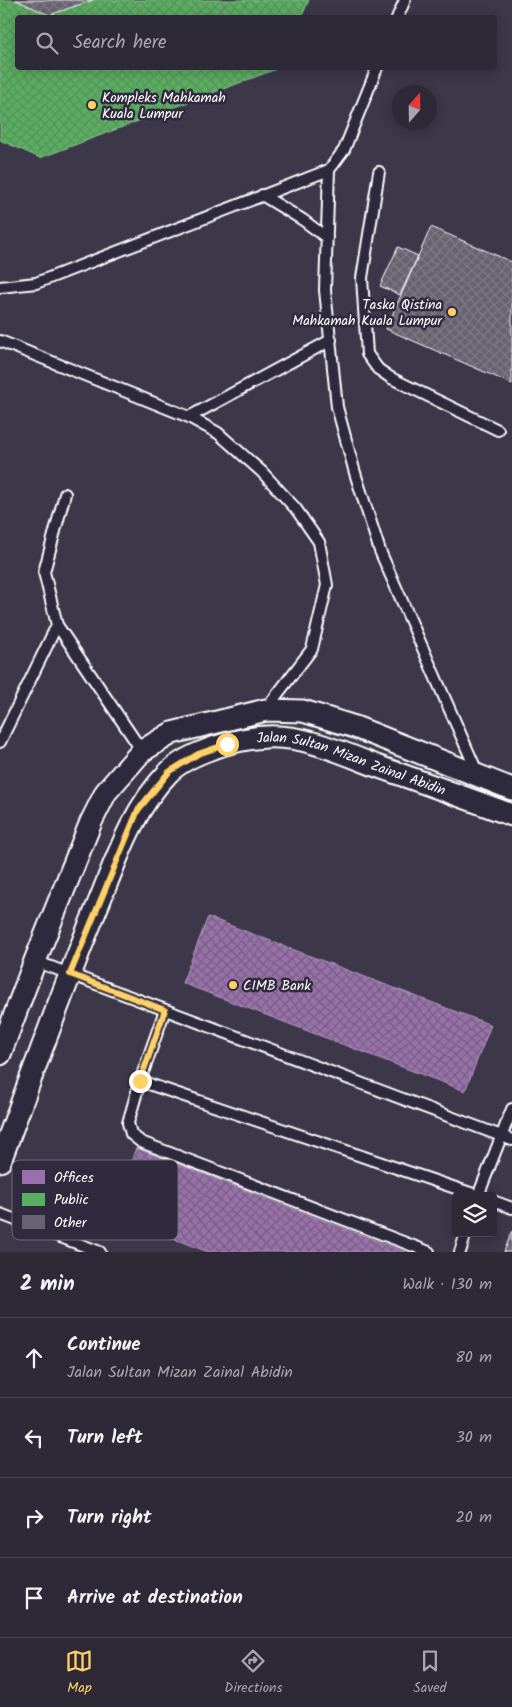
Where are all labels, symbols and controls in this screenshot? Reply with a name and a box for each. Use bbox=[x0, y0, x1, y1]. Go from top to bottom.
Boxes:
search box bbox=[15, 15, 497, 70]
text: Search here bbox=[73, 28, 167, 58]
icon: search bbox=[33, 29, 61, 57]
north arrow bbox=[392, 85, 437, 130]
place label: Kompleks Mahkamah Kuala Lumpur bbox=[102, 87, 226, 125]
marker: Kompleks Mahkamah Kuala Lumpur bbox=[86, 99, 98, 111]
place label: Taska Qistina Mahkamah Kuala Lumpur bbox=[292, 294, 443, 332]
marker: Taska Qistina Mahkamah Kuala Lumpur bbox=[446, 306, 458, 318]
street label: Jalan Sultan Mizan Zainal Abidin bbox=[256, 727, 449, 802]
route start bbox=[216, 733, 239, 756]
place label: CIMB Bank bbox=[243, 975, 311, 997]
marker: CIMB Bank bbox=[227, 979, 239, 991]
route end bbox=[129, 1070, 152, 1093]
legend bbox=[12, 1160, 178, 1240]
text: Offices bbox=[54, 1167, 94, 1189]
text: Public bbox=[54, 1189, 89, 1211]
map controls bbox=[452, 1192, 497, 1237]
button: layers bbox=[452, 1192, 497, 1237]
text: Other bbox=[54, 1212, 88, 1234]
text: 2 min bbox=[20, 1268, 75, 1301]
text: Walk · 130 m bbox=[403, 1272, 492, 1297]
text: Continue bbox=[67, 1330, 140, 1360]
icon: ahead bbox=[20, 1344, 48, 1372]
text: 80 m bbox=[455, 1345, 492, 1370]
text: Jalan Sultan Mizan Zainal Abidin bbox=[67, 1360, 293, 1385]
text: Turn left bbox=[67, 1423, 142, 1453]
icon: left bbox=[20, 1424, 48, 1452]
text: 30 m bbox=[456, 1425, 492, 1450]
text: Turn right bbox=[67, 1503, 152, 1533]
icon: right bbox=[20, 1504, 48, 1532]
text: 20 m bbox=[456, 1505, 492, 1530]
text: Arrive at destination bbox=[67, 1583, 243, 1613]
icon: arrive bbox=[20, 1584, 48, 1612]
tab: Map bbox=[65, 1647, 93, 1699]
tab: Directions bbox=[224, 1647, 282, 1699]
tab: Saved bbox=[413, 1647, 447, 1699]

